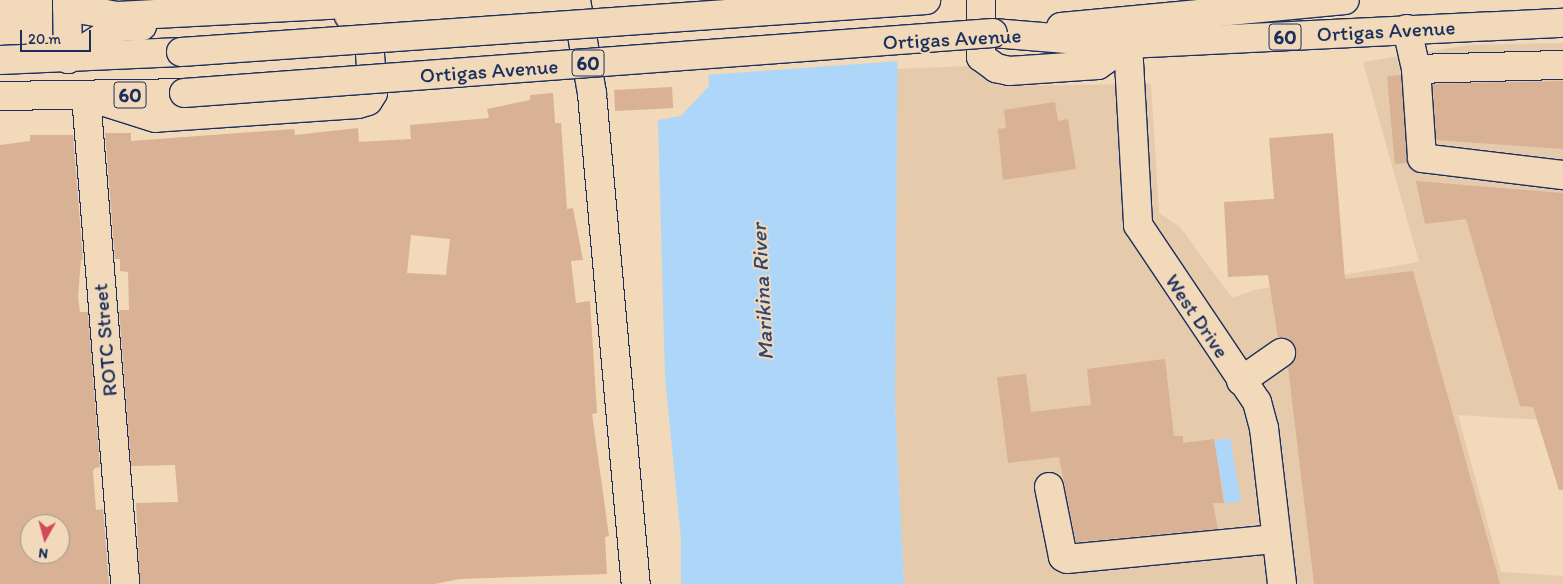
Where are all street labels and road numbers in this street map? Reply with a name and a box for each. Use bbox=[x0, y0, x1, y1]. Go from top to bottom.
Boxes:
street label: Ortigas Avenue bbox=[1317, 15, 1455, 47]
road number: 60 bbox=[1268, 20, 1302, 54]
street label: Ortigas Avenue bbox=[883, 23, 1021, 55]
road number: 60 bbox=[570, 46, 606, 80]
street label: Ortigas Avenue bbox=[419, 54, 559, 88]
road number: 60 bbox=[112, 78, 148, 112]
street label: West Drive bbox=[1160, 269, 1234, 363]
street label: ROTC Street bbox=[88, 282, 122, 398]

